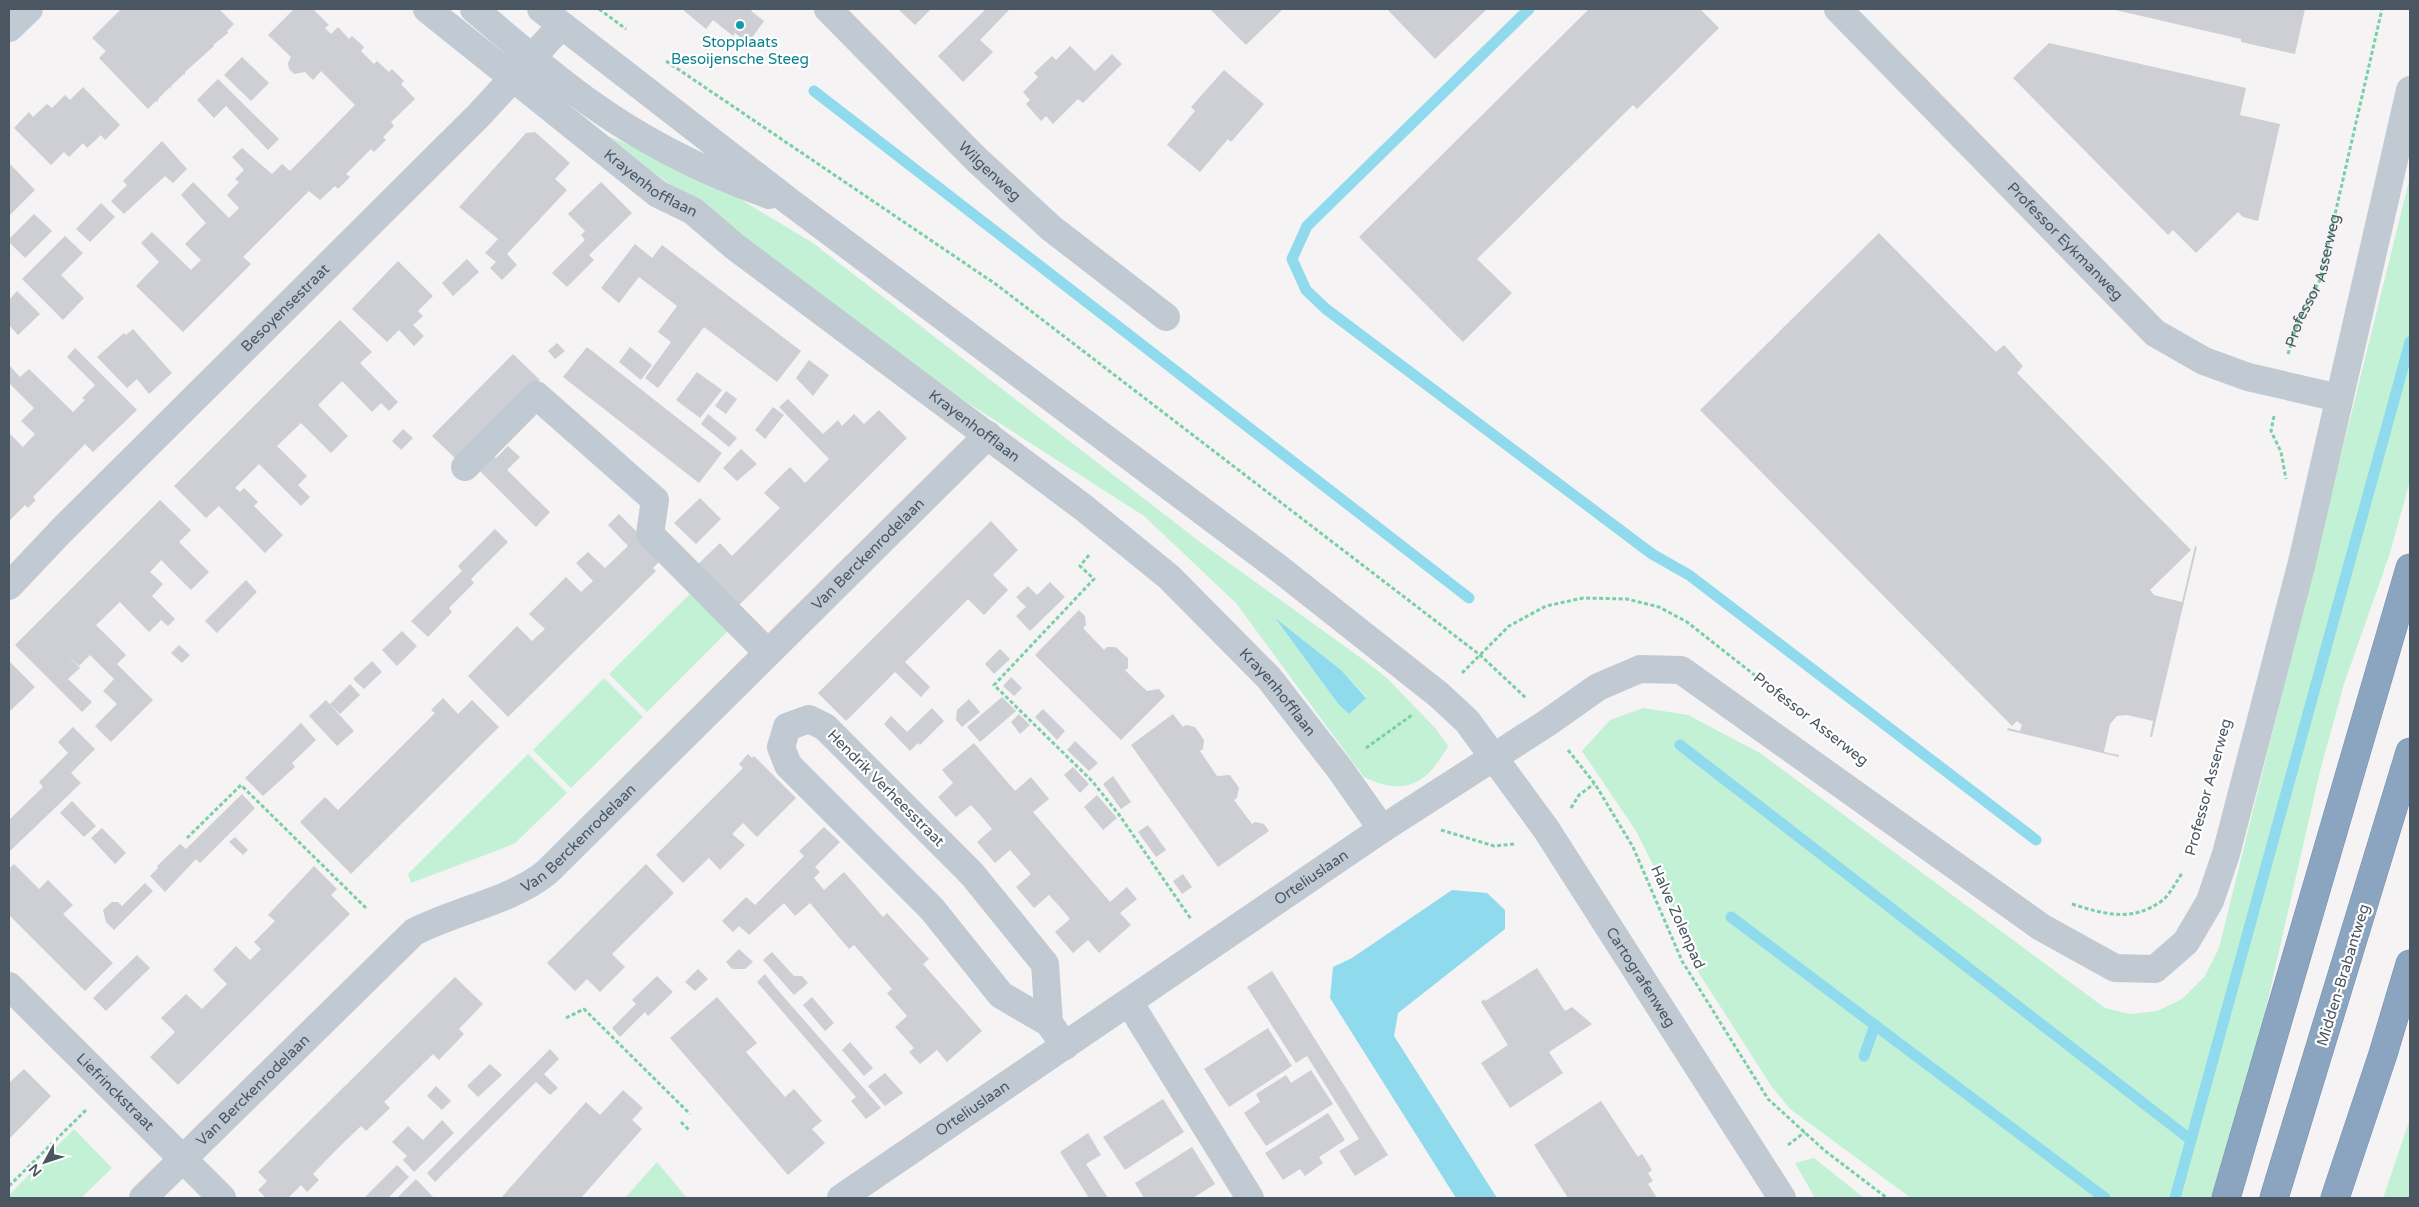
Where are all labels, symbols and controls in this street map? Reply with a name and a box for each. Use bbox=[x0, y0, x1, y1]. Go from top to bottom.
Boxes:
marker: Stopplaats Besoijensche Steeg bbox=[734, 19, 746, 31]
place label: Stopplaats Besoijensche Steeg bbox=[671, 33, 809, 68]
street label: Wilgenweg bbox=[955, 137, 1025, 205]
street label: Krayenhofflaan bbox=[600, 145, 700, 221]
street label: Professor Eykmanweg bbox=[2004, 179, 2127, 304]
street label: Professor Asserweg bbox=[2282, 212, 2344, 349]
street label: Besoyensestraat bbox=[237, 260, 333, 356]
street label: Krayenhofflaan bbox=[925, 386, 1024, 466]
street label: Van Berckenrodelaan bbox=[808, 494, 928, 614]
street label: Krayenhofflaan bbox=[1236, 644, 1320, 740]
street label: Professor Asserweg bbox=[1750, 668, 1872, 770]
street label: Professor Asserweg bbox=[2181, 717, 2235, 857]
street label: Hendrik Verheesstraat bbox=[824, 726, 948, 850]
street label: Van Berckenrodelaan bbox=[518, 780, 640, 896]
street label: Orteliuslaan bbox=[1271, 846, 1351, 909]
street label: Halve Zolenpad bbox=[1647, 863, 1709, 971]
street label: Midden-Brabantweg bbox=[2313, 902, 2373, 1048]
street label: Cartografenweg bbox=[1602, 924, 1679, 1031]
street label: Van Berckenrodelaan bbox=[193, 1031, 313, 1150]
street label: Liefrinckstraat bbox=[73, 1049, 158, 1135]
street label: Orteliuslaan bbox=[932, 1077, 1013, 1140]
north arrow bbox=[20, 1137, 70, 1187]
text: N bbox=[25, 1160, 46, 1180]

